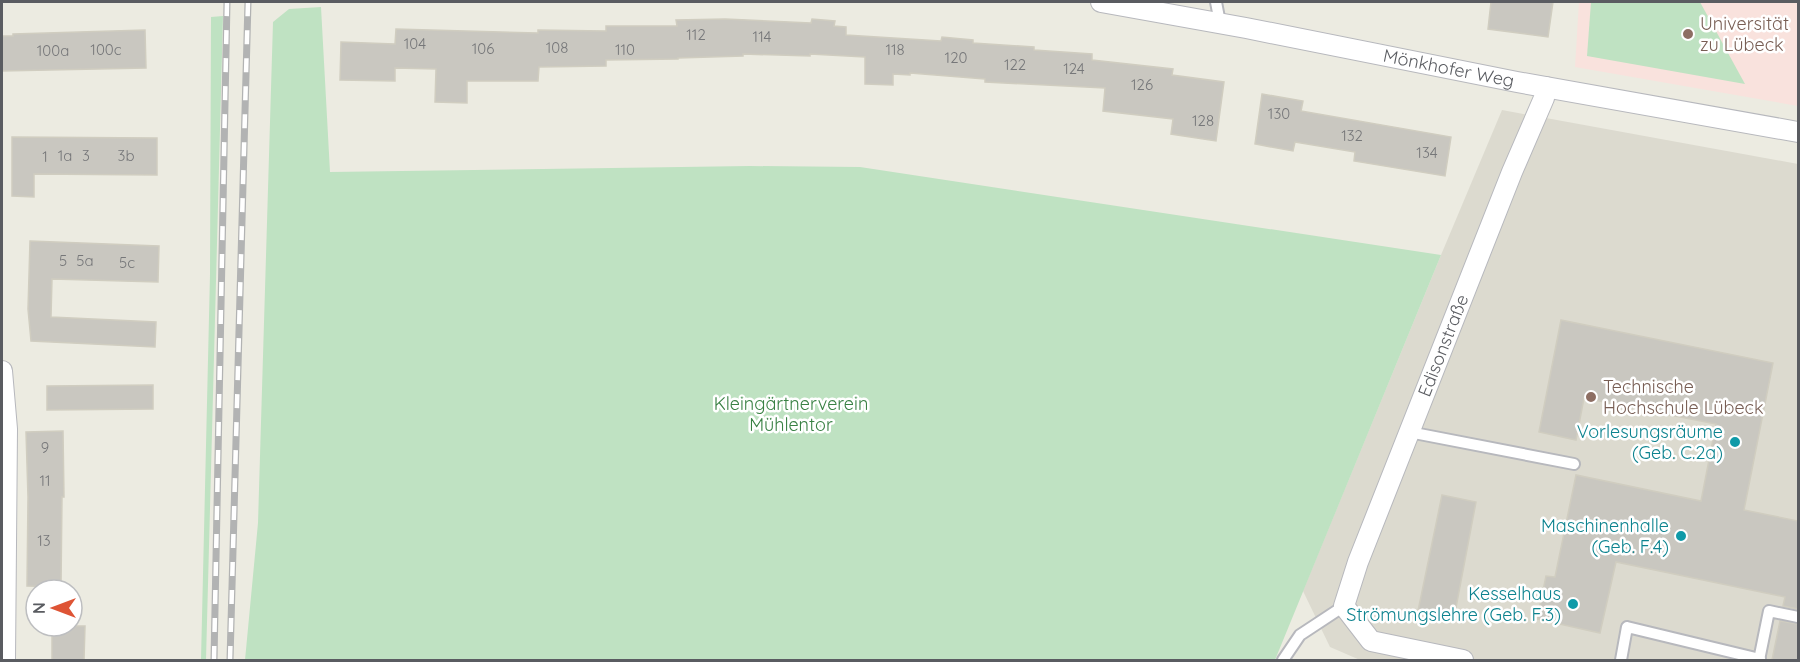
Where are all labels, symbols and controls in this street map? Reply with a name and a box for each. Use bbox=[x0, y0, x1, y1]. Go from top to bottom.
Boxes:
place label: Universität zu Lübeck bbox=[1700, 12, 1789, 56]
house number: 112 bbox=[686, 25, 706, 44]
house number: 114 bbox=[753, 27, 771, 46]
marker: Universität zu Lübeck bbox=[1681, 27, 1695, 41]
house number: 104 bbox=[404, 34, 426, 53]
house number: 108 bbox=[546, 38, 568, 57]
house number: 106 bbox=[472, 39, 494, 58]
house number: 100c bbox=[90, 40, 122, 59]
house number: 110 bbox=[615, 40, 635, 59]
house number: 118 bbox=[885, 40, 905, 59]
house number: 100a bbox=[37, 41, 69, 60]
street label: Mönkhofer Weg bbox=[1381, 44, 1516, 92]
house number: 120 bbox=[945, 48, 967, 67]
house number: 122 bbox=[1004, 55, 1026, 74]
house number: 124 bbox=[1063, 59, 1085, 78]
house number: 126 bbox=[1131, 75, 1153, 94]
house number: 130 bbox=[1268, 104, 1290, 123]
house number: 128 bbox=[1192, 111, 1214, 130]
house number: 132 bbox=[1341, 126, 1363, 145]
house number: 134 bbox=[1416, 143, 1438, 162]
house number: 1a bbox=[58, 146, 72, 165]
house number: 3 bbox=[82, 146, 90, 165]
house number: 3b bbox=[118, 146, 134, 165]
house number: 1 bbox=[42, 147, 48, 166]
house number: 5 bbox=[59, 251, 67, 270]
house number: 5a bbox=[76, 251, 94, 270]
house number: 5c bbox=[119, 253, 135, 272]
street label: Edisonstraße bbox=[1412, 291, 1474, 400]
place label: Technische Hochschule Lübeck bbox=[1603, 375, 1764, 419]
marker: Technische Hochschule Lübeck bbox=[1584, 390, 1598, 404]
park label: Kleingärtnerverein Mühlentor bbox=[714, 392, 868, 436]
place label: Vorlesungsräume (Geb. C.2a) bbox=[1577, 420, 1723, 464]
marker: Vorlesungsräume (Geb. C.2a) bbox=[1728, 435, 1742, 449]
house number: 9 bbox=[41, 438, 49, 457]
house number: 11 bbox=[39, 471, 51, 490]
place label: Maschinenhalle (Geb. F.4) bbox=[1541, 514, 1669, 558]
marker: Maschinenhalle (Geb. F.4) bbox=[1674, 529, 1688, 543]
house number: 13 bbox=[37, 531, 51, 550]
north arrow bbox=[24, 578, 84, 638]
place label: Kesselhaus Strömungslehre (Geb. F.3) bbox=[1346, 582, 1561, 626]
marker: Kesselhaus Strömungslehre (Geb. F.3) bbox=[1566, 597, 1580, 611]
text: N bbox=[29, 602, 49, 614]

